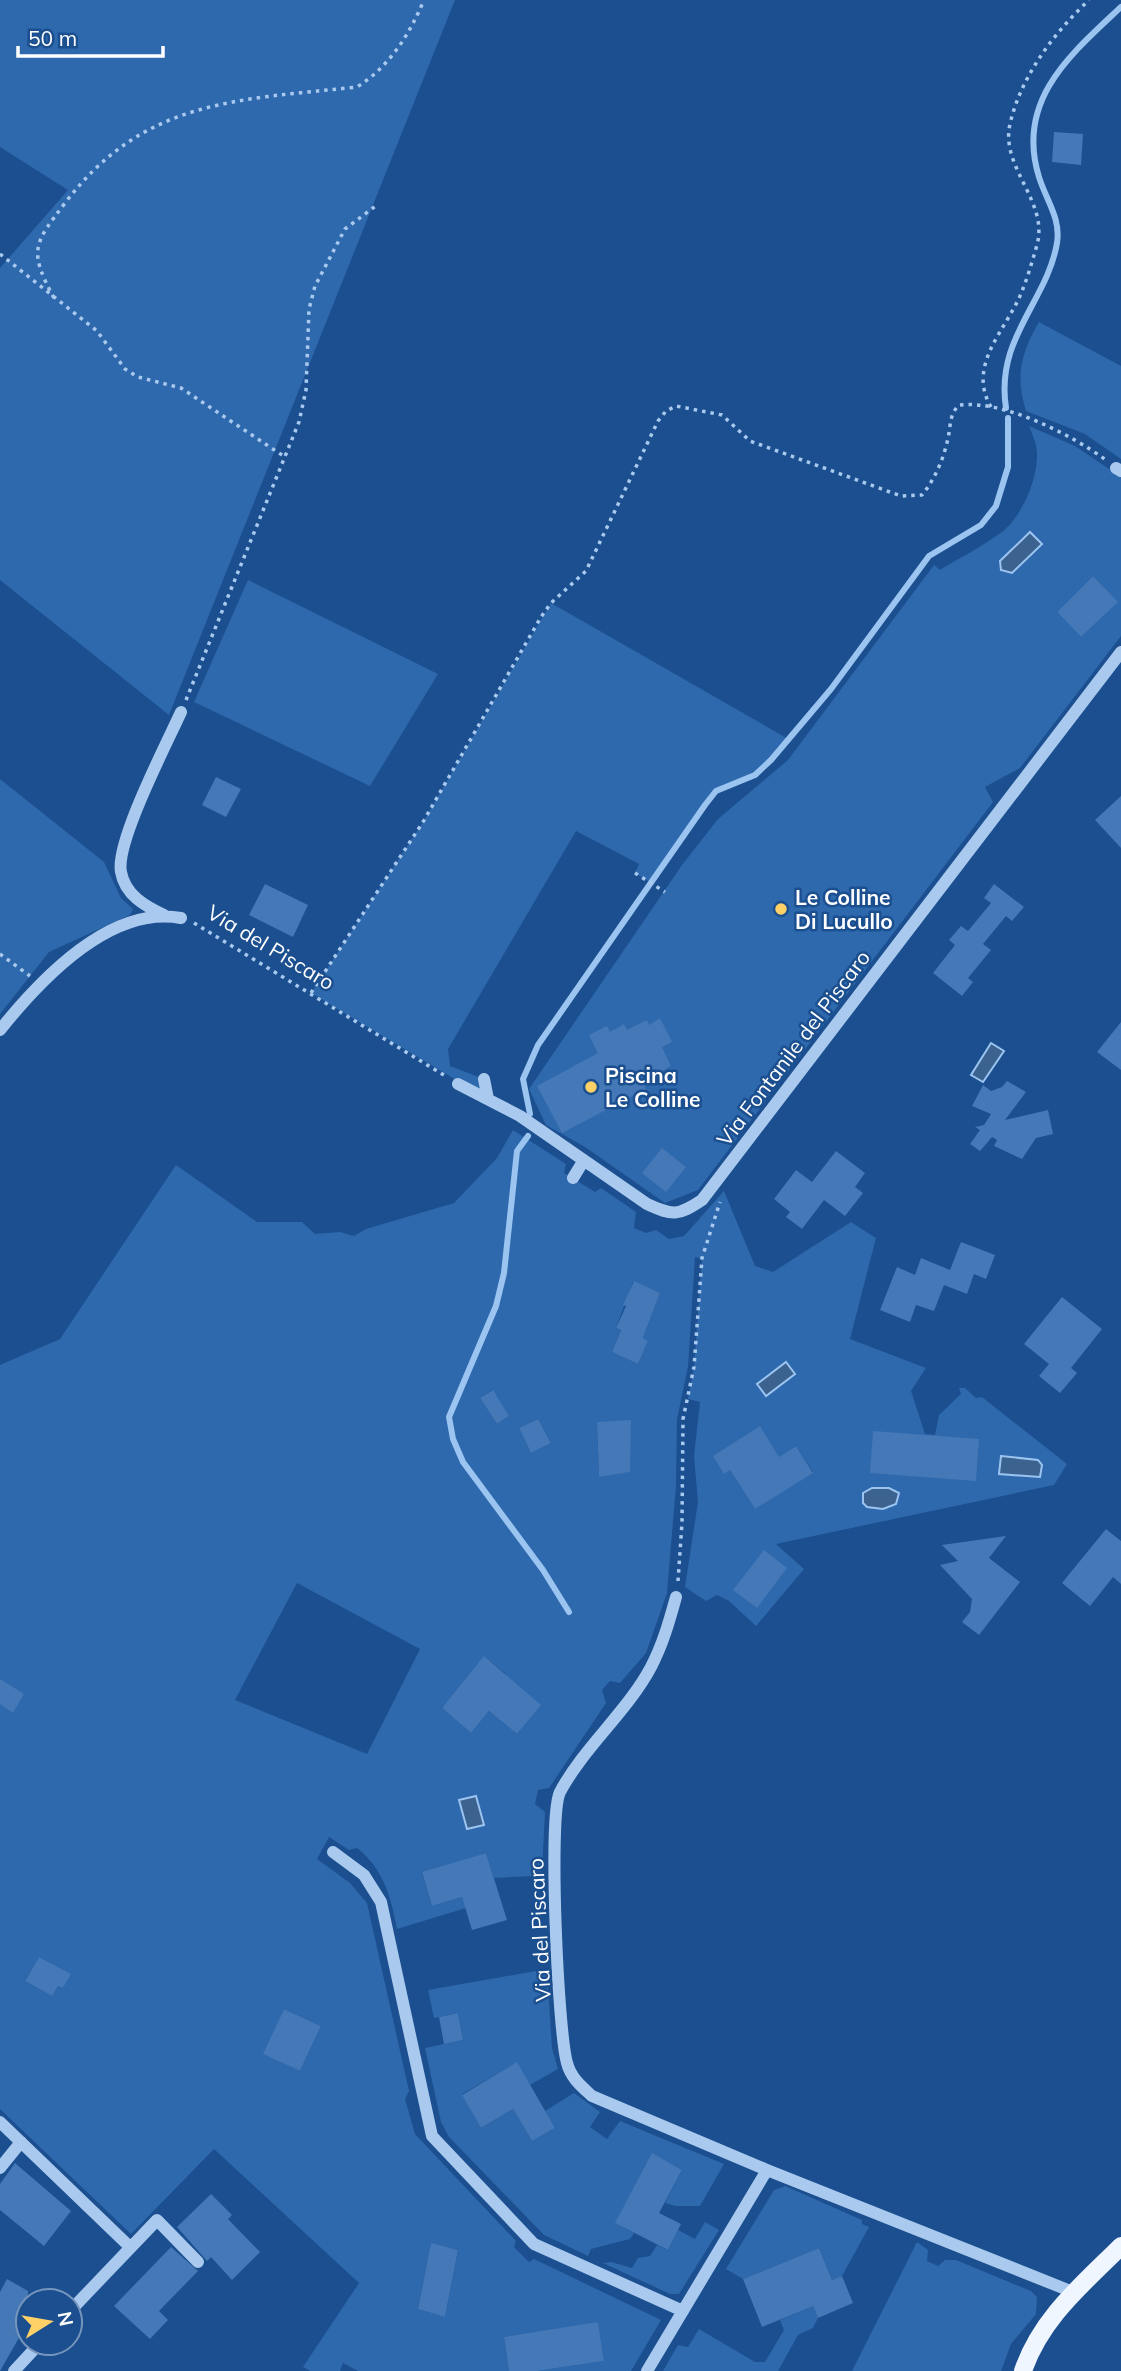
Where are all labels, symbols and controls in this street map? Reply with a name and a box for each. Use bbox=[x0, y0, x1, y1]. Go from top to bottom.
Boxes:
scale bar bbox=[18, 14, 163, 58]
text: 50 m bbox=[28, 25, 77, 51]
place label: Le Colline Di Lucullo bbox=[795, 884, 893, 934]
street label: Via del Piscaro bbox=[203, 899, 339, 995]
marker: Le Colline Di Lucullo bbox=[773, 901, 789, 917]
street label: Via Fontanile del Piscaro bbox=[711, 945, 875, 1151]
place label: Piscina Le Colline bbox=[605, 1062, 701, 1112]
marker: Piscina Le Colline bbox=[583, 1079, 599, 1095]
street label: Via del Piscaro bbox=[522, 1858, 556, 2002]
north arrow bbox=[14, 2287, 84, 2357]
text: N bbox=[53, 2309, 79, 2328]

